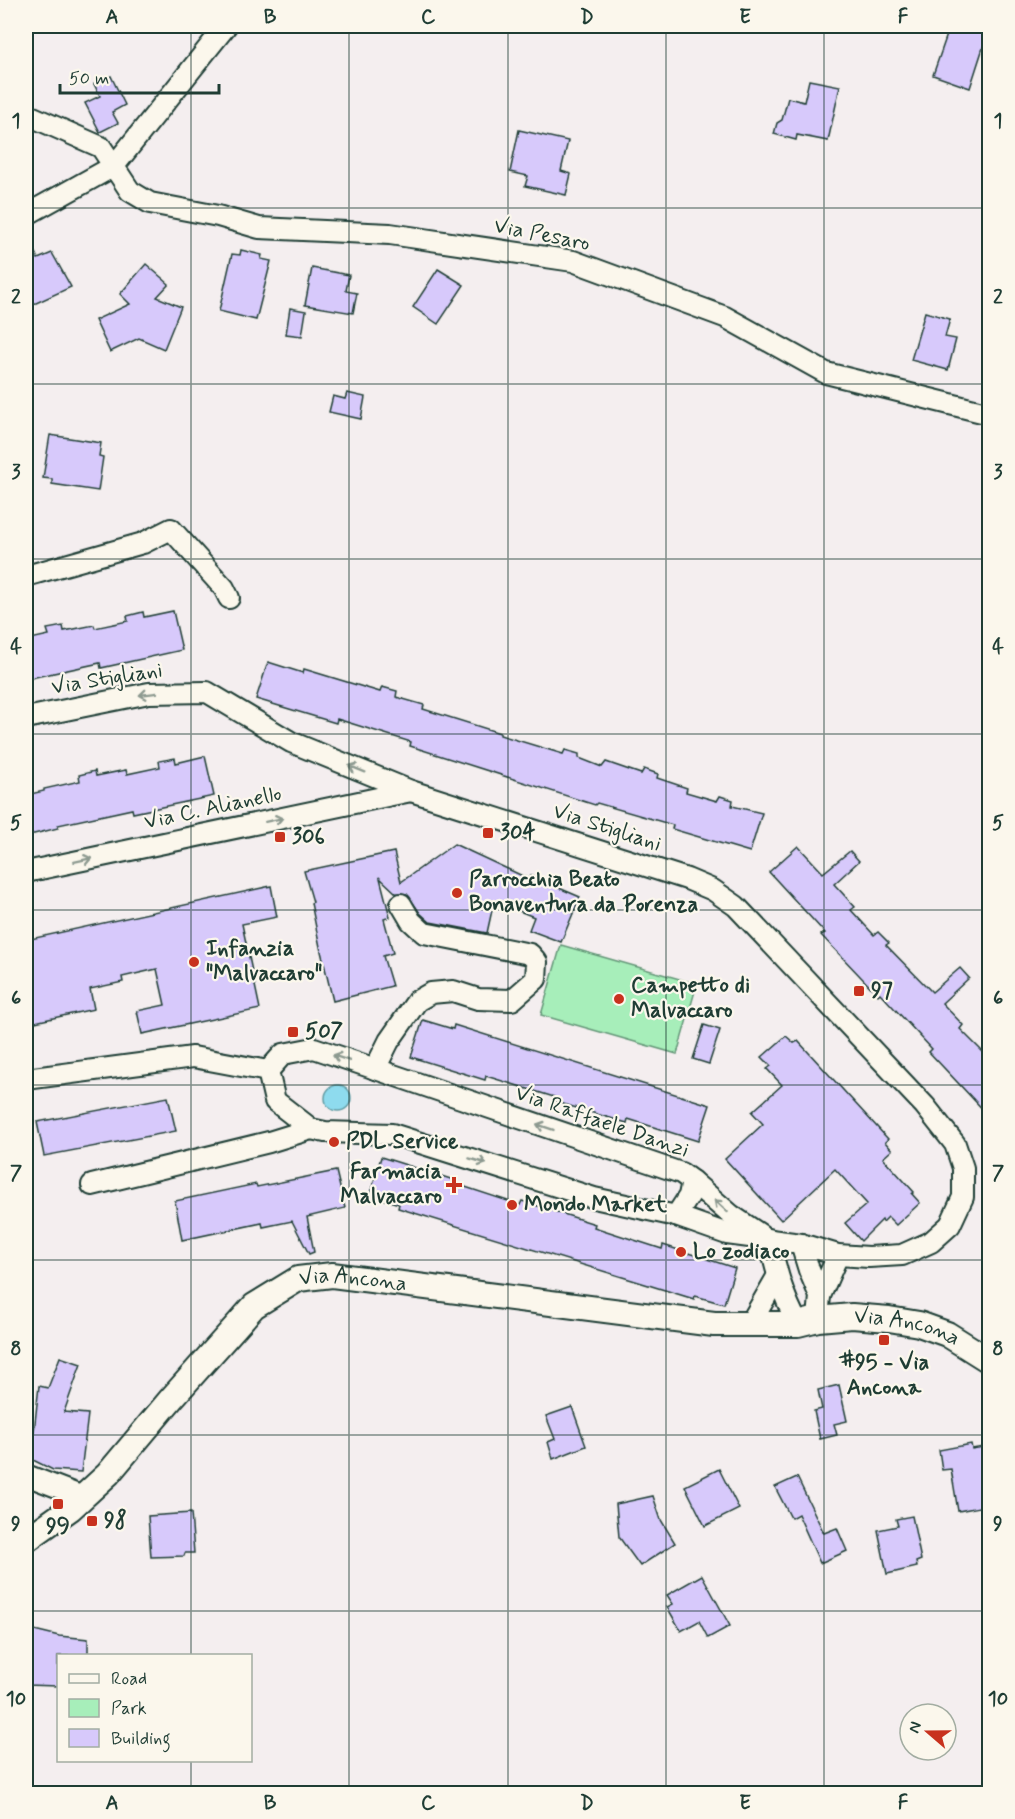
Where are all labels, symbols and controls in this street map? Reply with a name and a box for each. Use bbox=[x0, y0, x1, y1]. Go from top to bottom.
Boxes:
text: A bbox=[105, 4, 119, 31]
text: B bbox=[264, 4, 277, 31]
text: C bbox=[421, 4, 436, 31]
text: D bbox=[580, 4, 594, 31]
text: E bbox=[739, 4, 751, 31]
text: F bbox=[898, 4, 909, 31]
scale bar bbox=[60, 57, 219, 95]
text: 50 m bbox=[69, 67, 109, 91]
text: 1 bbox=[12, 108, 20, 135]
text: 1 bbox=[994, 108, 1002, 135]
street label: Via Pesaro bbox=[492, 212, 592, 258]
text: 2 bbox=[11, 284, 21, 311]
text: 2 bbox=[993, 284, 1003, 311]
text: 3 bbox=[11, 459, 21, 486]
text: 3 bbox=[993, 459, 1003, 486]
text: 4 bbox=[10, 634, 22, 661]
text: 4 bbox=[992, 634, 1004, 661]
street label: Via Stigliani bbox=[49, 656, 165, 703]
one-way arrow bbox=[139, 688, 159, 699]
one-way arrow bbox=[348, 763, 367, 774]
street label: Via C. Alianello bbox=[142, 780, 284, 836]
street label: Via Stigliani bbox=[549, 797, 665, 860]
text: 5 bbox=[10, 810, 22, 837]
text: 5 bbox=[992, 810, 1004, 837]
one-way arrow bbox=[263, 814, 283, 825]
place label: 304 bbox=[500, 819, 536, 847]
place label: 306 bbox=[292, 823, 325, 851]
marker: 304 bbox=[481, 826, 495, 840]
marker: 306 bbox=[273, 830, 287, 844]
one-way arrow bbox=[72, 854, 92, 865]
place label: Parrocchia Beato Bonaventura da Porenza bbox=[469, 866, 699, 919]
marker: Parrocchia Beato Bonaventura da Porenza bbox=[450, 886, 464, 900]
place label: Infanzia "Malvaccaro" bbox=[206, 935, 322, 988]
marker: Infanzia "Malvaccaro" bbox=[187, 955, 201, 969]
place label: Campetto di Malvaccaro bbox=[631, 972, 750, 1025]
place label: 97 bbox=[871, 977, 893, 1005]
marker: 97 bbox=[852, 984, 866, 998]
text: 6 bbox=[11, 985, 21, 1012]
text: 6 bbox=[993, 985, 1003, 1012]
marker: Campetto di Malvaccaro bbox=[612, 992, 626, 1006]
place label: 507 bbox=[305, 1018, 343, 1046]
marker: 507 bbox=[286, 1025, 300, 1039]
one-way arrow bbox=[332, 1051, 351, 1062]
street label: Via Raffaele Danzi bbox=[511, 1079, 693, 1165]
one-way arrow bbox=[536, 1121, 555, 1132]
place label: PDL Service bbox=[346, 1128, 459, 1156]
marker: PDL Service bbox=[327, 1135, 341, 1149]
one-way arrow bbox=[468, 1156, 487, 1167]
place label: Farmacia Malvaccaro bbox=[340, 1158, 442, 1211]
text: 7 bbox=[10, 1160, 22, 1187]
text: 7 bbox=[992, 1160, 1004, 1187]
marker: Farmacia Malvaccaro bbox=[447, 1178, 461, 1192]
place label: Mondo Market bbox=[524, 1191, 668, 1219]
marker: Mondo Market bbox=[505, 1198, 519, 1212]
one-way arrow bbox=[713, 1199, 728, 1214]
place label: Lo zodiaco bbox=[693, 1238, 789, 1266]
marker: Lo zodiaco bbox=[674, 1245, 688, 1259]
street label: Via Ancona bbox=[298, 1261, 408, 1298]
street label: Via Ancona bbox=[853, 1302, 966, 1353]
marker: #95 - Via Ancona bbox=[877, 1333, 891, 1347]
text: 8 bbox=[10, 1336, 22, 1363]
text: 8 bbox=[992, 1336, 1004, 1363]
place label: #95 - Via Ancona bbox=[838, 1348, 930, 1402]
marker: 99 bbox=[51, 1497, 65, 1511]
place label: 98 bbox=[104, 1507, 127, 1535]
text: 9 bbox=[11, 1511, 21, 1538]
text: 9 bbox=[993, 1511, 1003, 1538]
place label: 99 bbox=[46, 1513, 70, 1541]
marker: 98 bbox=[85, 1514, 99, 1528]
legend bbox=[57, 1654, 252, 1762]
text: Road bbox=[111, 1667, 147, 1691]
text: 10 bbox=[6, 1686, 26, 1713]
text: 10 bbox=[988, 1686, 1008, 1713]
text: Park bbox=[111, 1697, 147, 1721]
north arrow bbox=[898, 1702, 958, 1762]
text: N bbox=[904, 1719, 927, 1736]
text: Building bbox=[111, 1727, 171, 1753]
text: A bbox=[105, 1790, 119, 1817]
text: B bbox=[264, 1790, 277, 1817]
text: C bbox=[421, 1790, 436, 1817]
text: D bbox=[580, 1790, 594, 1817]
text: E bbox=[739, 1790, 751, 1817]
text: F bbox=[898, 1790, 909, 1817]

